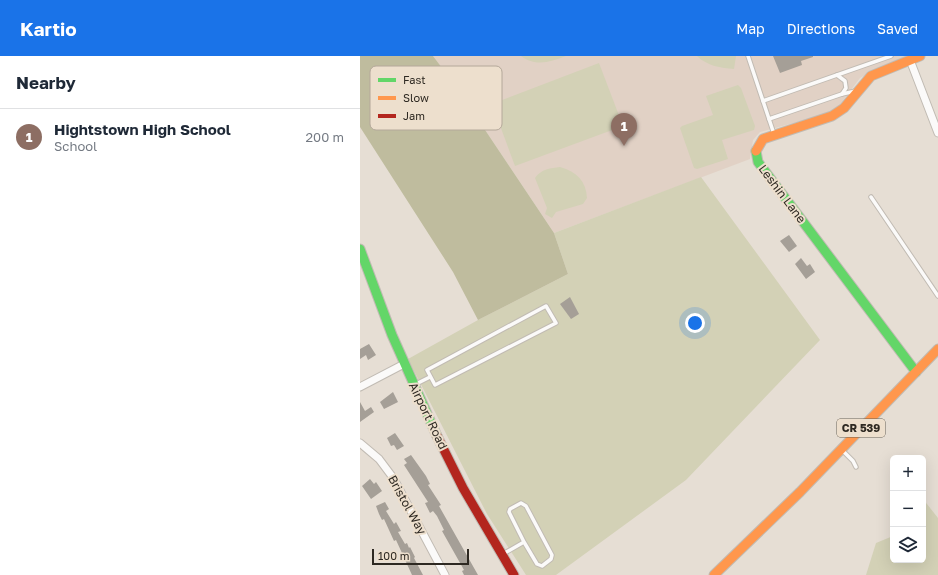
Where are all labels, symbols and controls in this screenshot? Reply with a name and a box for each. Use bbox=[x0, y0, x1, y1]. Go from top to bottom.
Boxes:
text: Kartio bbox=[20, 17, 77, 40]
text: Map bbox=[736, 20, 765, 37]
text: Directions bbox=[787, 20, 855, 37]
text: Saved bbox=[877, 20, 918, 37]
legend bbox=[370, 66, 502, 130]
text: Nearby bbox=[16, 72, 76, 93]
text: Fast bbox=[403, 73, 426, 86]
text: Slow bbox=[403, 91, 429, 104]
text: Jam bbox=[403, 109, 425, 122]
pin: 1 bbox=[611, 113, 637, 146]
text: Hightstown High School bbox=[54, 120, 231, 138]
text: 1 bbox=[26, 129, 32, 145]
text: 200 m bbox=[306, 129, 344, 145]
text: School bbox=[54, 138, 97, 154]
street label: Leshin Lane bbox=[756, 162, 809, 226]
your location bbox=[685, 313, 705, 333]
street label: Airport Road bbox=[406, 380, 451, 452]
road number: CR 539 bbox=[837, 419, 885, 437]
map controls bbox=[890, 455, 926, 563]
button: + bbox=[890, 455, 926, 491]
street label: Bristol Way bbox=[385, 473, 430, 537]
button: − bbox=[890, 491, 926, 527]
button: layers bbox=[890, 527, 926, 563]
scale bar bbox=[372, 547, 469, 566]
text: 100 m bbox=[378, 549, 409, 562]

